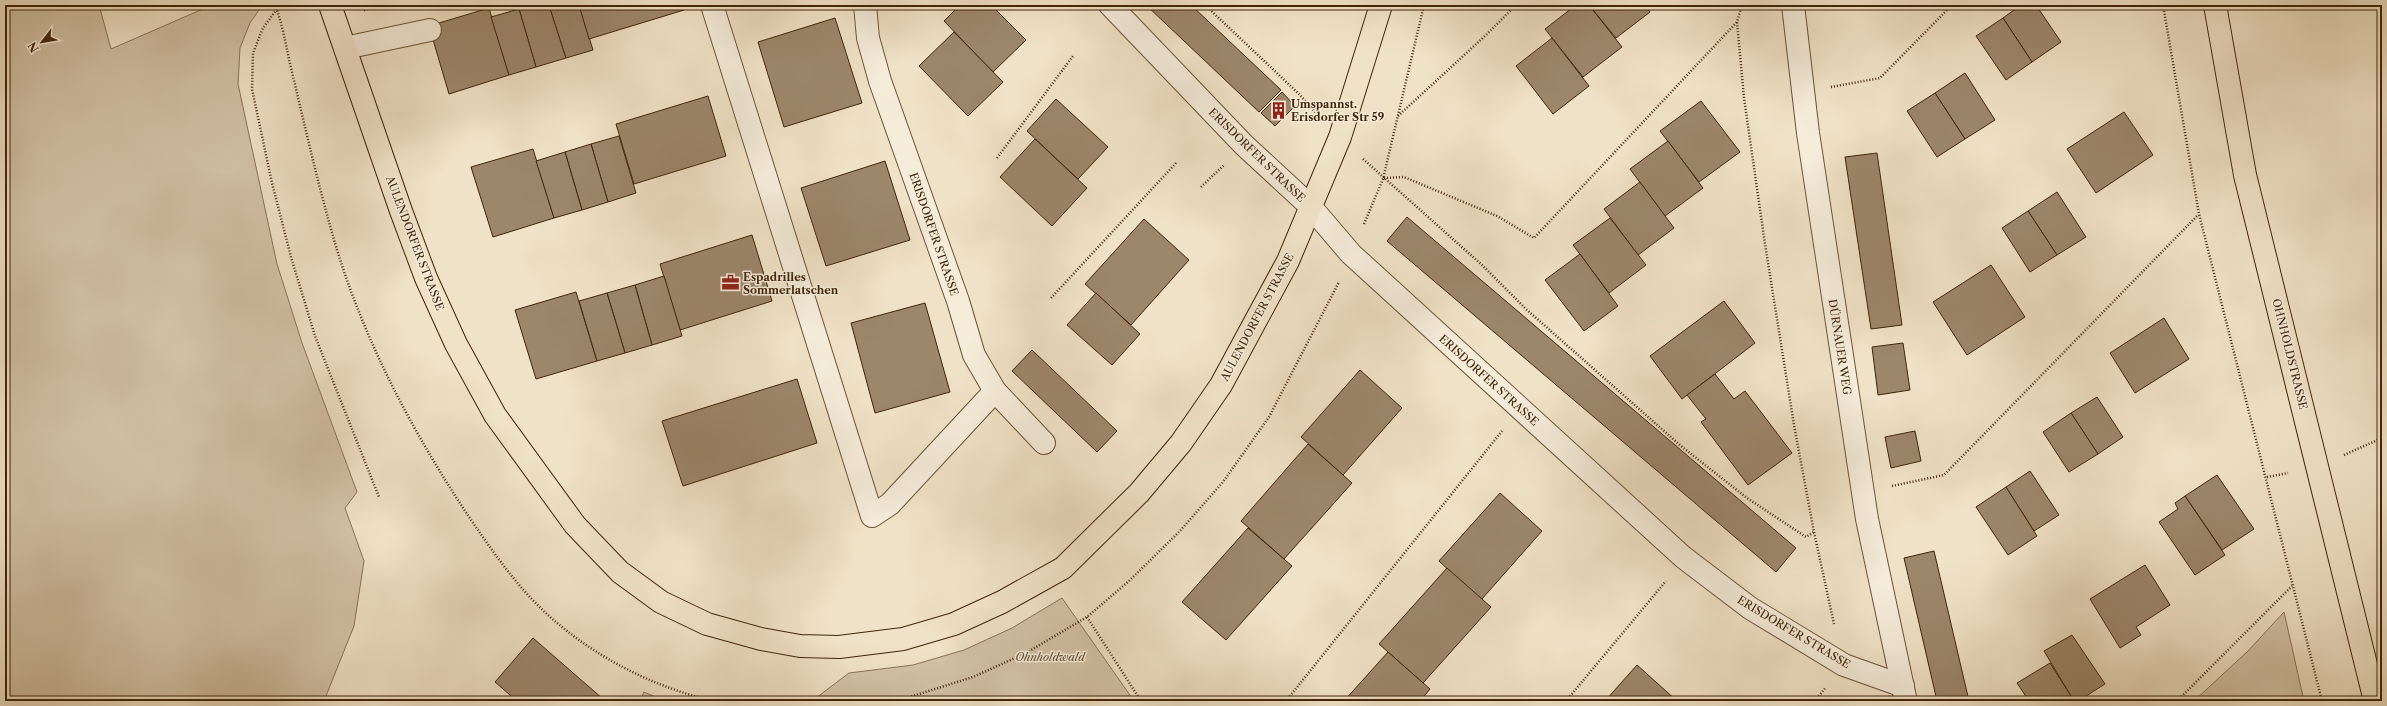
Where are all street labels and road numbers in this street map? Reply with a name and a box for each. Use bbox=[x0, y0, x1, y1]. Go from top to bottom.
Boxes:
street label: ERISDORFER STRASSE bbox=[1206, 105, 1309, 205]
street label: ERISDORFER STRASSE bbox=[906, 171, 962, 298]
street label: AULENDORFER STRASSE bbox=[382, 173, 447, 313]
street label: AULENDORFER STRASSE bbox=[1217, 250, 1297, 384]
street label: OHNHOLDSTRASSE bbox=[2269, 297, 2311, 411]
street label: DÜRNAUER WEG bbox=[1826, 298, 1855, 396]
street label: ERISDORFER STRASSE bbox=[1436, 332, 1542, 429]
street label: ERISDORFER STRASSE bbox=[1735, 593, 1853, 672]

